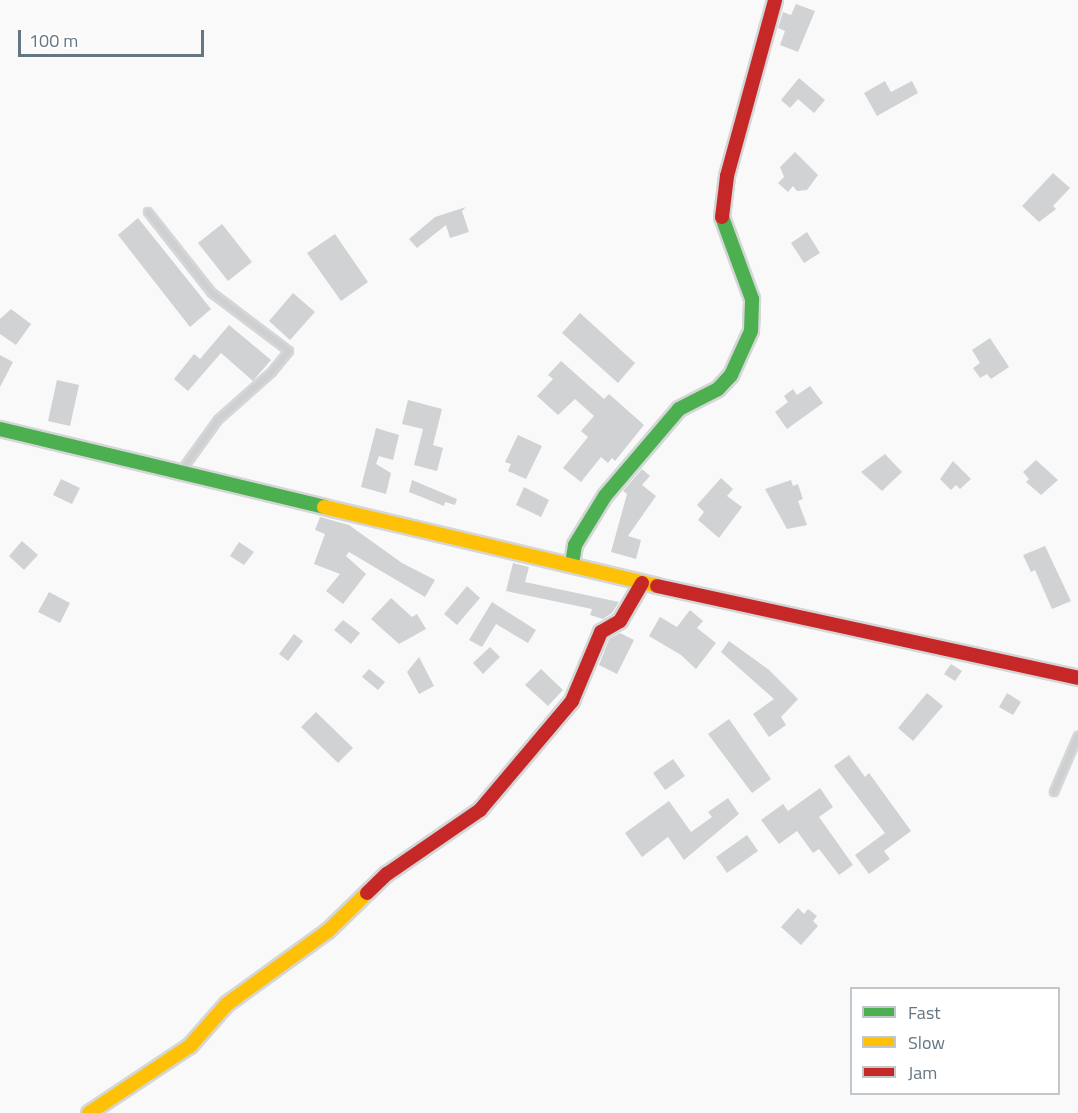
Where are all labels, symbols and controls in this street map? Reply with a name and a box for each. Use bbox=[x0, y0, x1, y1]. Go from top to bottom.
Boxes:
scale bar bbox=[21, 18, 207, 56]
text: 100 m bbox=[29, 27, 78, 54]
legend bbox=[850, 987, 1060, 1095]
text: Fast bbox=[908, 999, 941, 1026]
text: Slow bbox=[908, 1029, 945, 1056]
text: Jam bbox=[908, 1059, 937, 1086]

